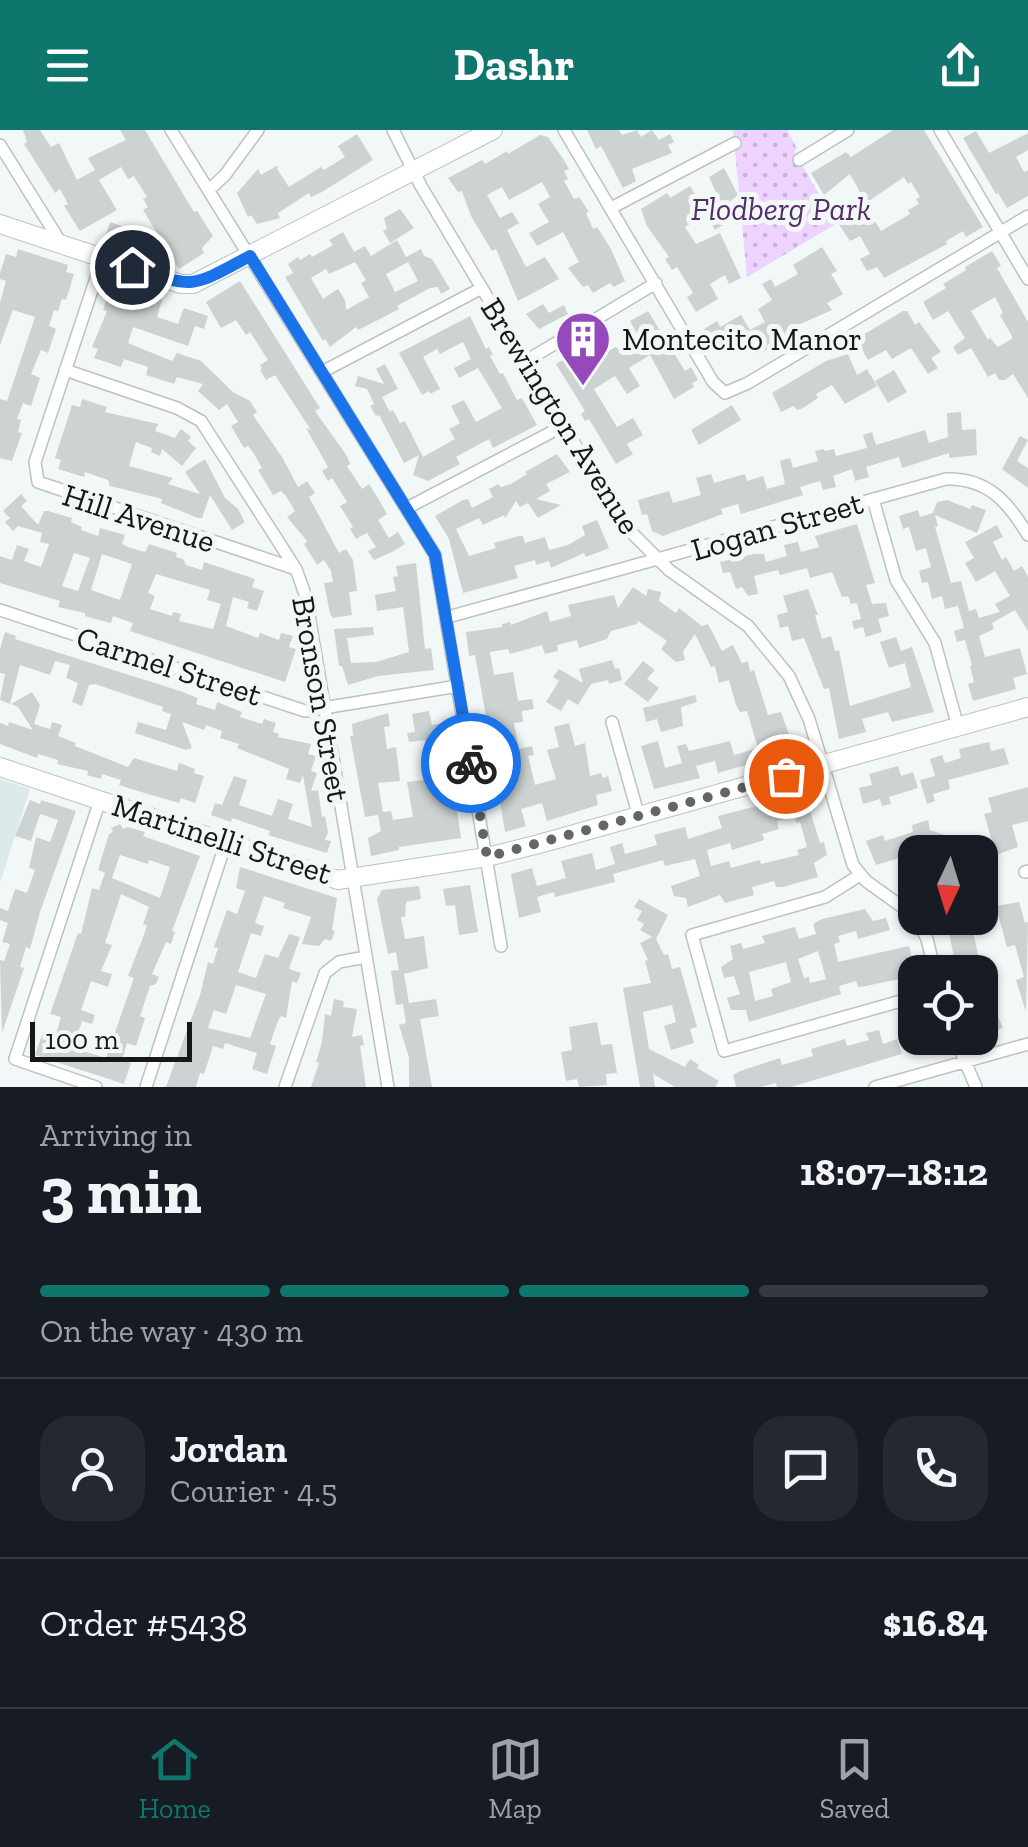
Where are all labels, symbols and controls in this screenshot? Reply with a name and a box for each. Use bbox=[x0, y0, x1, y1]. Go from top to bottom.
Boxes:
icon: menu bbox=[40, 38, 95, 93]
text: Dashr bbox=[454, 38, 574, 92]
icon: share bbox=[933, 38, 988, 93]
park label: Flodberg Park bbox=[691, 190, 871, 228]
pin bbox=[90, 225, 175, 310]
icon: home bbox=[105, 240, 160, 295]
street label: Brewington Avenue bbox=[473, 291, 649, 541]
building icon: Montecito Manor bbox=[553, 309, 613, 388]
place label: Montecito Manor bbox=[622, 320, 862, 358]
street label: Hill Avenue bbox=[58, 476, 220, 560]
street label: Logan Street bbox=[687, 483, 867, 569]
street label: Bronson Street bbox=[284, 593, 358, 805]
street label: Carmel Street bbox=[72, 618, 266, 714]
courier bbox=[421, 713, 521, 813]
pin bbox=[744, 734, 829, 819]
icon: bike bbox=[444, 736, 499, 791]
icon: bag bbox=[759, 749, 814, 804]
street label: Martinelli Street bbox=[107, 786, 337, 892]
north arrow bbox=[898, 835, 998, 935]
map controls bbox=[898, 835, 998, 1055]
button: locate bbox=[898, 955, 998, 1055]
scale bar bbox=[30, 1017, 192, 1061]
text: 100 m bbox=[45, 1023, 119, 1056]
text: Arriving in bbox=[40, 1116, 192, 1154]
text: 18:07–18:12 bbox=[800, 1149, 988, 1195]
text: 3 min bbox=[40, 1152, 202, 1230]
text: On the way · 430 m bbox=[40, 1312, 303, 1350]
button: person bbox=[40, 1416, 145, 1521]
button: chat bbox=[753, 1416, 858, 1521]
button: phone bbox=[883, 1416, 988, 1521]
text: Jordan bbox=[170, 1426, 287, 1472]
text: Courier · 4.5 bbox=[170, 1472, 337, 1510]
text: Order #5438 bbox=[40, 1600, 248, 1646]
text: $16.84 bbox=[883, 1600, 988, 1646]
tab: Home bbox=[138, 1732, 211, 1825]
tab: Map bbox=[488, 1732, 543, 1825]
tab: Saved bbox=[819, 1732, 890, 1825]

